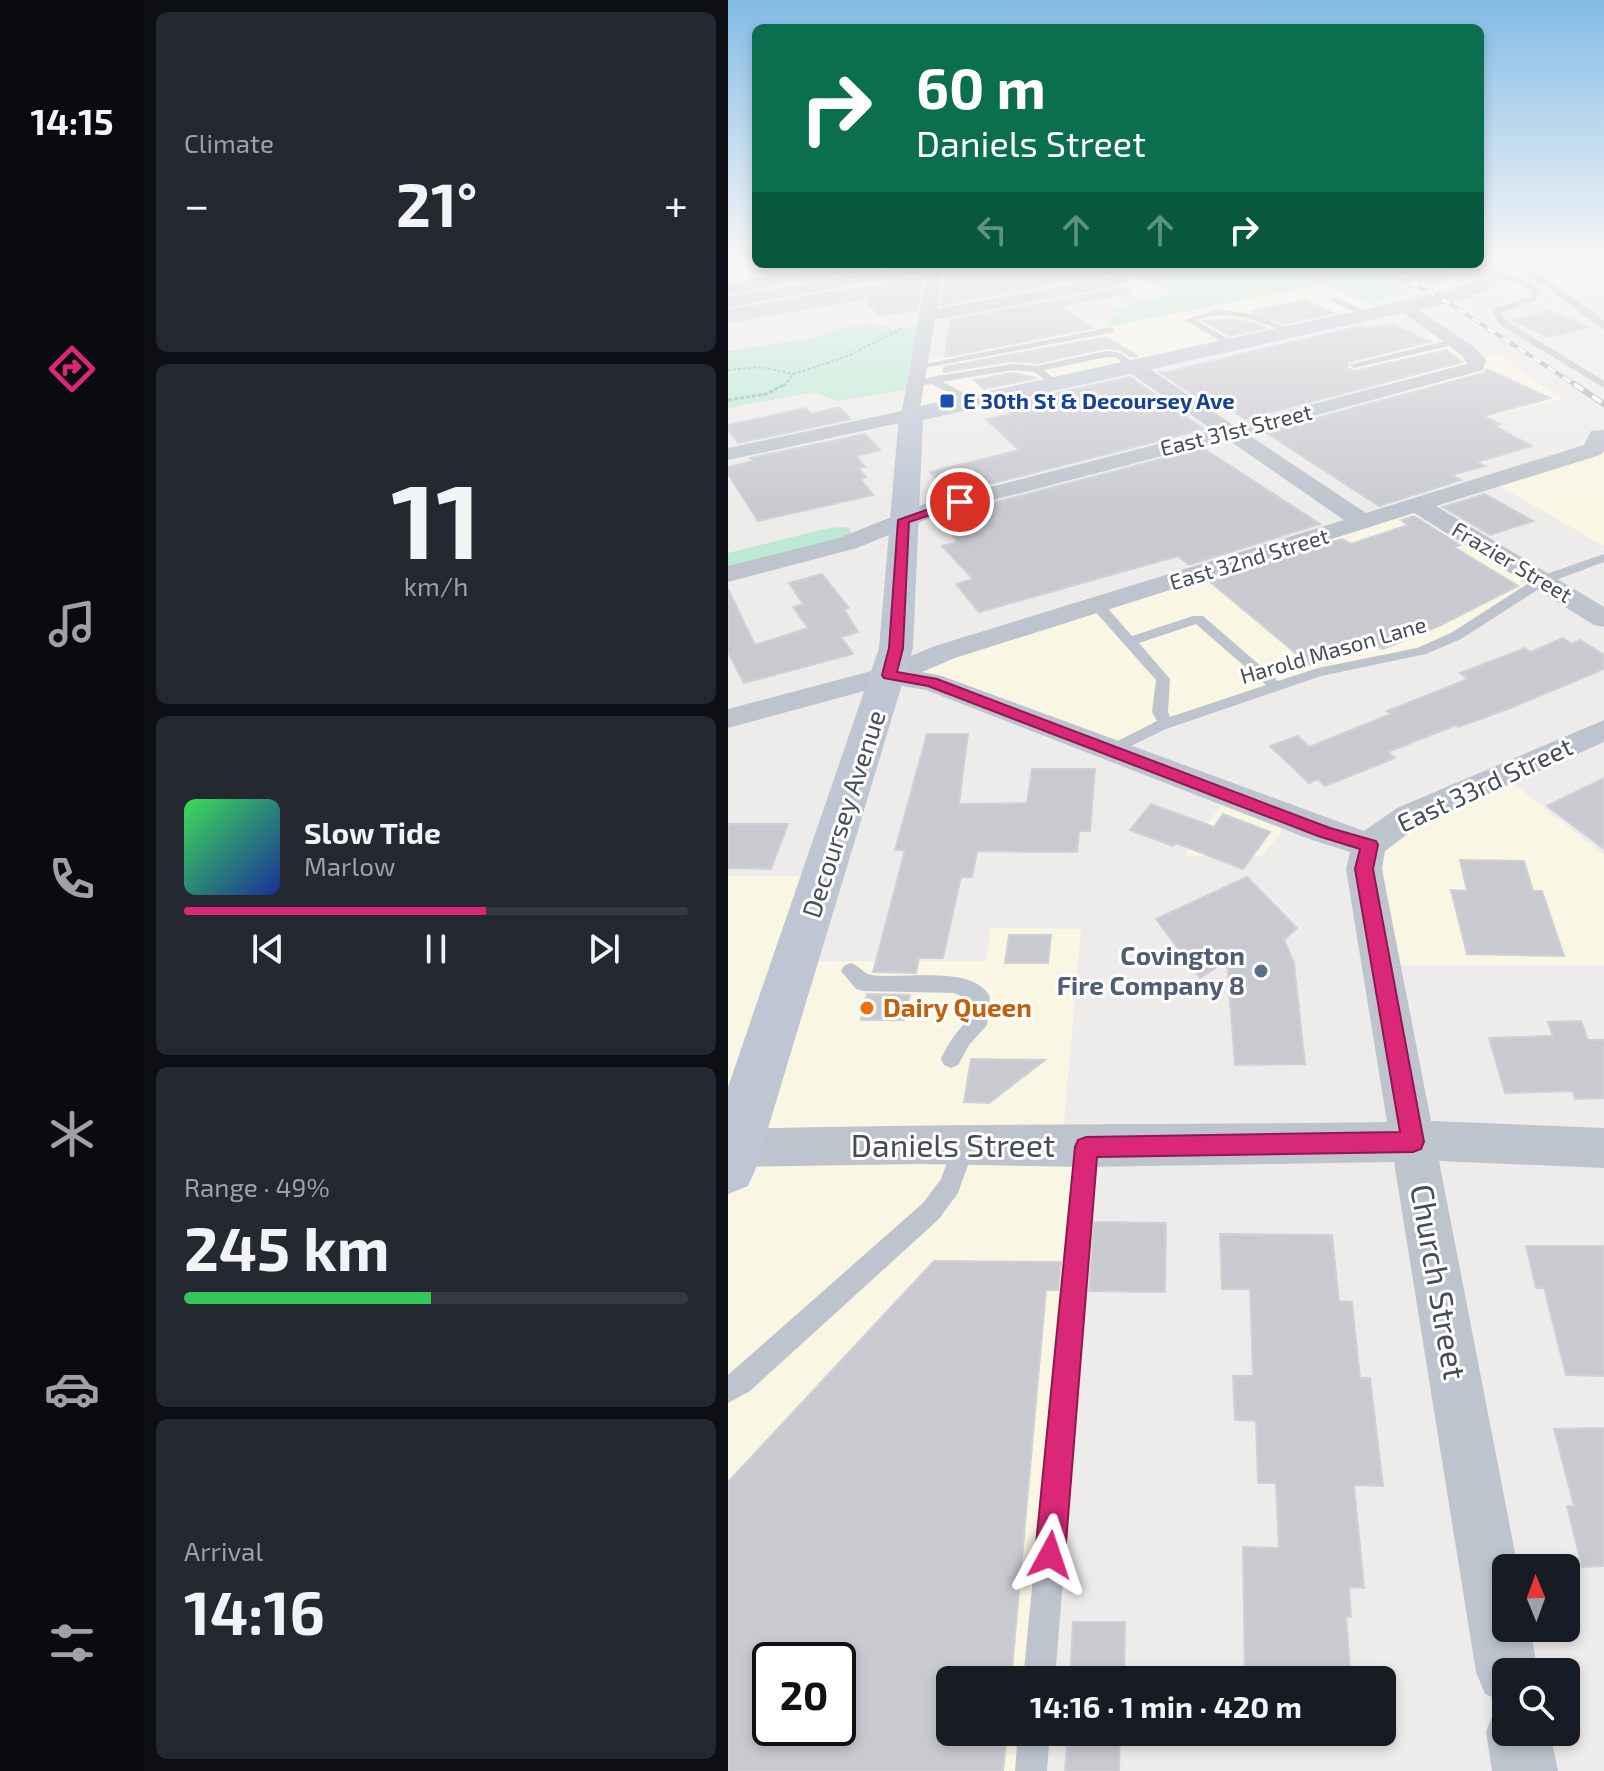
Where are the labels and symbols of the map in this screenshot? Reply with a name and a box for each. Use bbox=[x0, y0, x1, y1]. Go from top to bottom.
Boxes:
place label: E 30th St & Decoursey Ave bbox=[963, 387, 1235, 414]
marker: E 30th St & Decoursey Ave bbox=[938, 392, 956, 410]
street label: East 31st Street bbox=[1157, 398, 1314, 460]
pin bbox=[926, 468, 994, 536]
street label: Frazier Street bbox=[1448, 515, 1577, 607]
street label: East 32nd Street bbox=[1166, 522, 1331, 595]
street label: Harold Mason Lane bbox=[1237, 610, 1429, 688]
street label: Decoursey Avenue bbox=[794, 706, 891, 921]
street label: East 33rd Street bbox=[1392, 729, 1577, 838]
place label: Covington Fire Company 8 bbox=[1057, 939, 1245, 1001]
marker: Covington Fire Company 8 bbox=[1252, 962, 1270, 980]
place label: Dairy Queen bbox=[883, 991, 1032, 1023]
marker: Dairy Queen bbox=[858, 999, 876, 1017]
street label: Daniels Street bbox=[851, 1125, 1055, 1163]
street label: Church Street bbox=[1404, 1181, 1476, 1382]
position arrow bbox=[1008, 1513, 1092, 1597]
north arrow bbox=[1492, 1554, 1580, 1642]
speed limit sign: 20 bbox=[752, 1642, 856, 1746]

